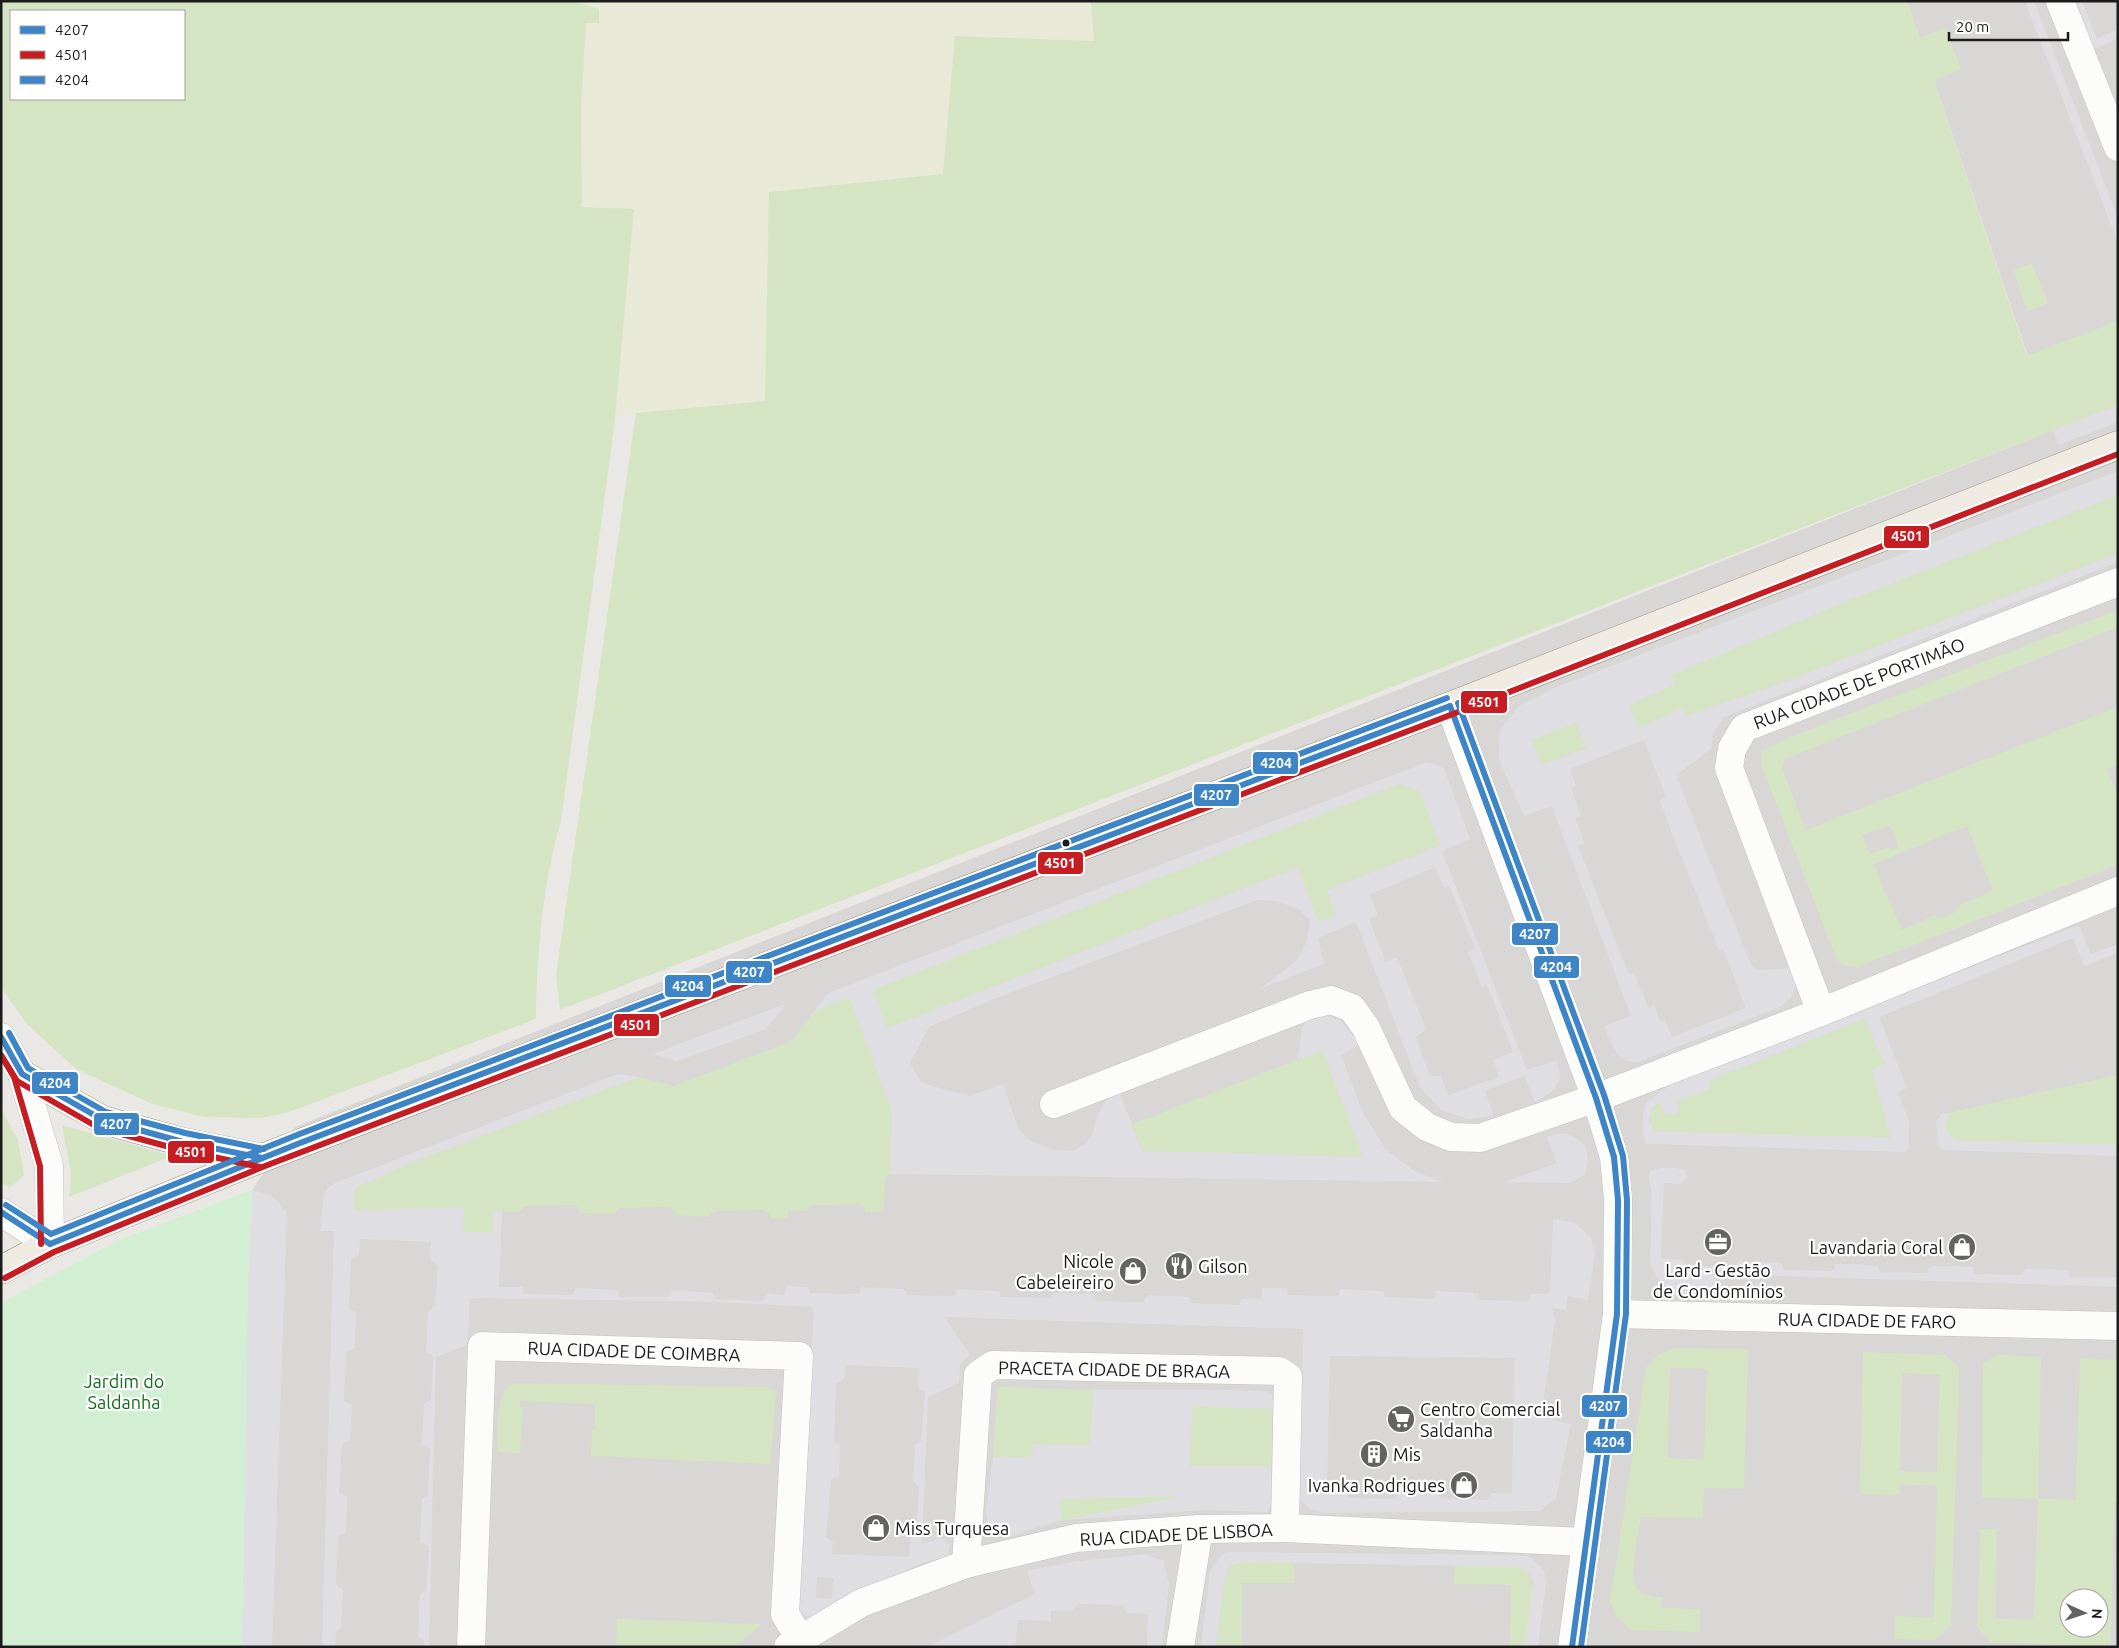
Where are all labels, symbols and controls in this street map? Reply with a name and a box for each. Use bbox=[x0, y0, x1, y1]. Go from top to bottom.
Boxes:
legend bbox=[10, 10, 185, 100]
scale bar bbox=[1949, 10, 2068, 42]
text: 20 m bbox=[1956, 18, 1989, 35]
text: 4207 bbox=[55, 21, 89, 38]
text: 4501 bbox=[55, 46, 89, 63]
text: 4204 bbox=[55, 71, 89, 88]
line badge: 4501 bbox=[1883, 525, 1930, 549]
text: 4501 bbox=[1891, 528, 1923, 544]
street label: RUA CIDADE DE PORTIMÃO bbox=[1750, 632, 1967, 733]
line badge: 4501 bbox=[1460, 690, 1508, 714]
text: 4501 bbox=[1468, 694, 1500, 710]
line badge: 4204 bbox=[1252, 751, 1299, 775]
text: 4204 bbox=[1260, 755, 1292, 771]
line badge: 4207 bbox=[1193, 783, 1240, 807]
text: 4207 bbox=[1200, 787, 1232, 803]
unlabelled marker bbox=[1061, 838, 1071, 848]
line badge: 4501 bbox=[1037, 851, 1084, 875]
text: 4501 bbox=[1044, 855, 1076, 871]
line badge: 4207 bbox=[1511, 922, 1559, 946]
text: 4207 bbox=[1519, 926, 1551, 942]
line badge: 4204 bbox=[1533, 955, 1580, 979]
text: 4204 bbox=[1540, 959, 1572, 975]
line badge: 4207 bbox=[725, 960, 773, 984]
text: 4207 bbox=[733, 964, 765, 980]
line badge: 4204 bbox=[664, 974, 712, 998]
text: 4204 bbox=[672, 978, 704, 994]
line badge: 4501 bbox=[613, 1013, 660, 1037]
text: 4501 bbox=[620, 1017, 652, 1033]
line badge: 4204 bbox=[31, 1071, 79, 1095]
text: 4204 bbox=[39, 1075, 71, 1091]
line badge: 4207 bbox=[93, 1112, 140, 1136]
text: 4207 bbox=[100, 1116, 132, 1132]
line badge: 4501 bbox=[167, 1140, 215, 1164]
text: 4501 bbox=[175, 1144, 207, 1160]
office icon: Lard - Gestão de Condomínios bbox=[1703, 1227, 1733, 1257]
shop icon: Lavandaria Coral bbox=[1947, 1232, 1977, 1262]
place label: Lavandaria Coral bbox=[1810, 1237, 1943, 1257]
place label: Nicole Cabeleireiro bbox=[1016, 1251, 1114, 1292]
restaurant icon: Gilson bbox=[1164, 1251, 1194, 1281]
shop icon: Nicole Cabeleireiro bbox=[1118, 1256, 1148, 1286]
place label: Gilson bbox=[1198, 1256, 1248, 1276]
place label: Lard - Gestão de Condomínios bbox=[1653, 1260, 1783, 1301]
street label: RUA CIDADE DE FARO bbox=[1777, 1308, 1957, 1332]
street label: RUA CIDADE DE COIMBRA bbox=[527, 1337, 741, 1365]
street label: PRACETA CIDADE DE BRAGA bbox=[998, 1357, 1230, 1381]
park label: Jardim do Saldanha bbox=[84, 1371, 164, 1412]
line badge: 4207 bbox=[1581, 1394, 1628, 1418]
text: 4207 bbox=[1589, 1398, 1621, 1414]
place label: Centro Comercial Saldanha bbox=[1420, 1399, 1561, 1440]
supermarket icon: Centro Comercial Saldanha bbox=[1386, 1404, 1416, 1434]
line badge: 4204 bbox=[1585, 1430, 1632, 1454]
text: 4204 bbox=[1593, 1434, 1625, 1450]
building icon: Mis bbox=[1359, 1439, 1389, 1469]
place label: Mis bbox=[1393, 1444, 1421, 1464]
shop icon: Ivanka Rodrigues bbox=[1449, 1470, 1479, 1500]
place label: Ivanka Rodrigues bbox=[1308, 1475, 1445, 1495]
shop icon: Miss Turquesa bbox=[861, 1513, 891, 1543]
place label: Miss Turquesa bbox=[895, 1518, 1009, 1538]
street label: RUA CIDADE DE LISBOA bbox=[1079, 1519, 1273, 1549]
north arrow bbox=[2059, 1588, 2109, 1638]
text: N bbox=[2089, 1608, 2105, 1619]

